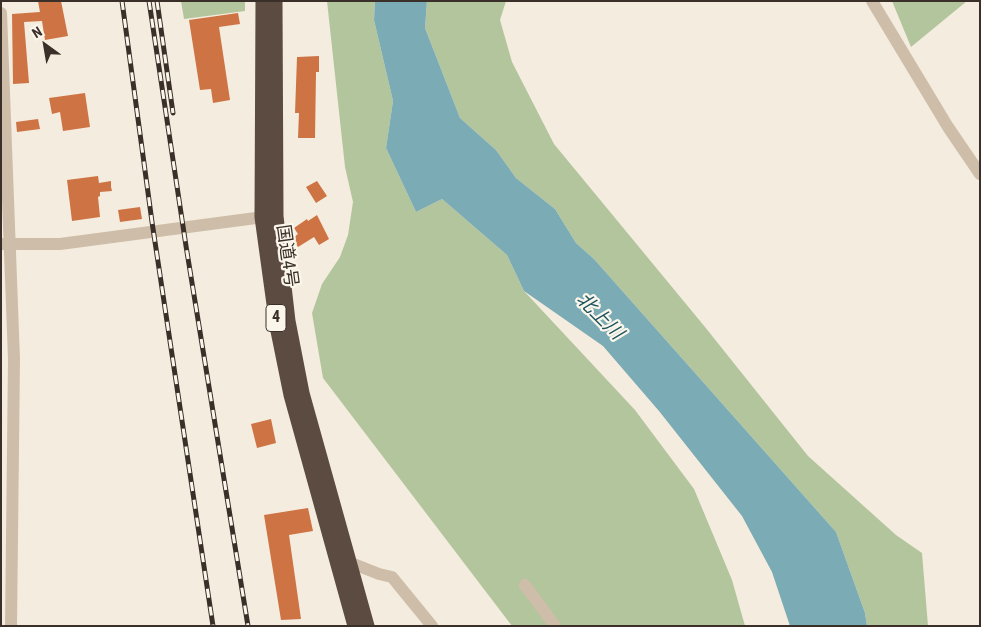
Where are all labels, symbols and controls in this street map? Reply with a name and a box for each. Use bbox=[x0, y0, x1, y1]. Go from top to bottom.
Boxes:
north arrow bbox=[20, 20, 70, 70]
text: N bbox=[29, 23, 45, 41]
street label: 国道4号 bbox=[271, 223, 301, 289]
water label: 北上川 bbox=[571, 289, 627, 345]
road number: 4 bbox=[266, 304, 286, 332]

